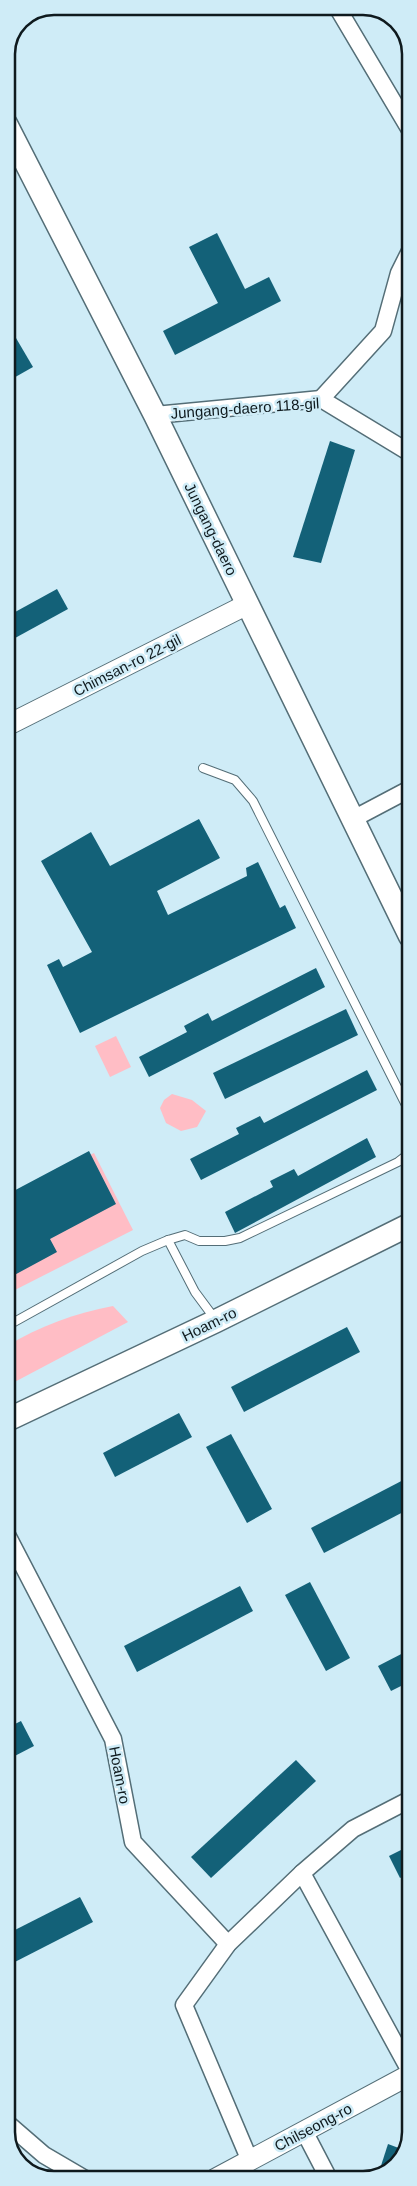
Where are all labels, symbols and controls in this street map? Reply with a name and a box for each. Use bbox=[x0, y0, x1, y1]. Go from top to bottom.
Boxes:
street label: Jungang-daero 118-gil bbox=[170, 394, 320, 422]
street label: Jungang-daero bbox=[181, 480, 241, 578]
street label: Chimsan-ro 22-gil bbox=[70, 631, 184, 699]
street label: Hoam-ro bbox=[179, 1304, 239, 1344]
street label: Hoam-ro bbox=[106, 1745, 134, 1805]
street label: Chilseong-ro bbox=[271, 2100, 355, 2154]

